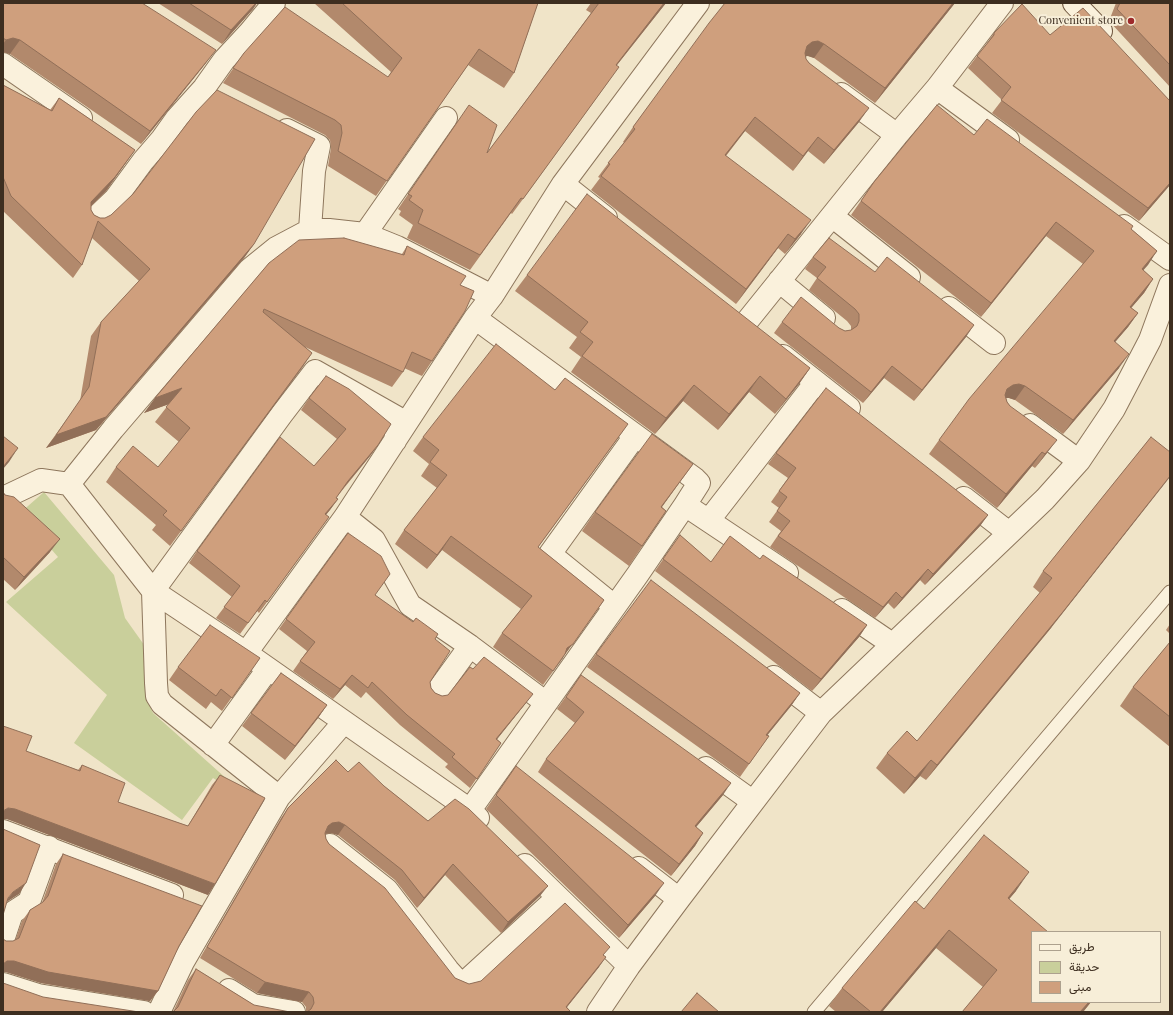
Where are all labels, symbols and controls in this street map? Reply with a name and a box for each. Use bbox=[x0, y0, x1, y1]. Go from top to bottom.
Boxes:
place label: Convenient store bbox=[1038, 14, 1123, 28]
marker: Convenient store bbox=[1126, 16, 1136, 26]
legend bbox=[1031, 931, 1161, 1003]
text: طريق bbox=[1069, 938, 1094, 954]
text: حديقة bbox=[1069, 958, 1099, 974]
text: مبنى bbox=[1069, 978, 1091, 994]

